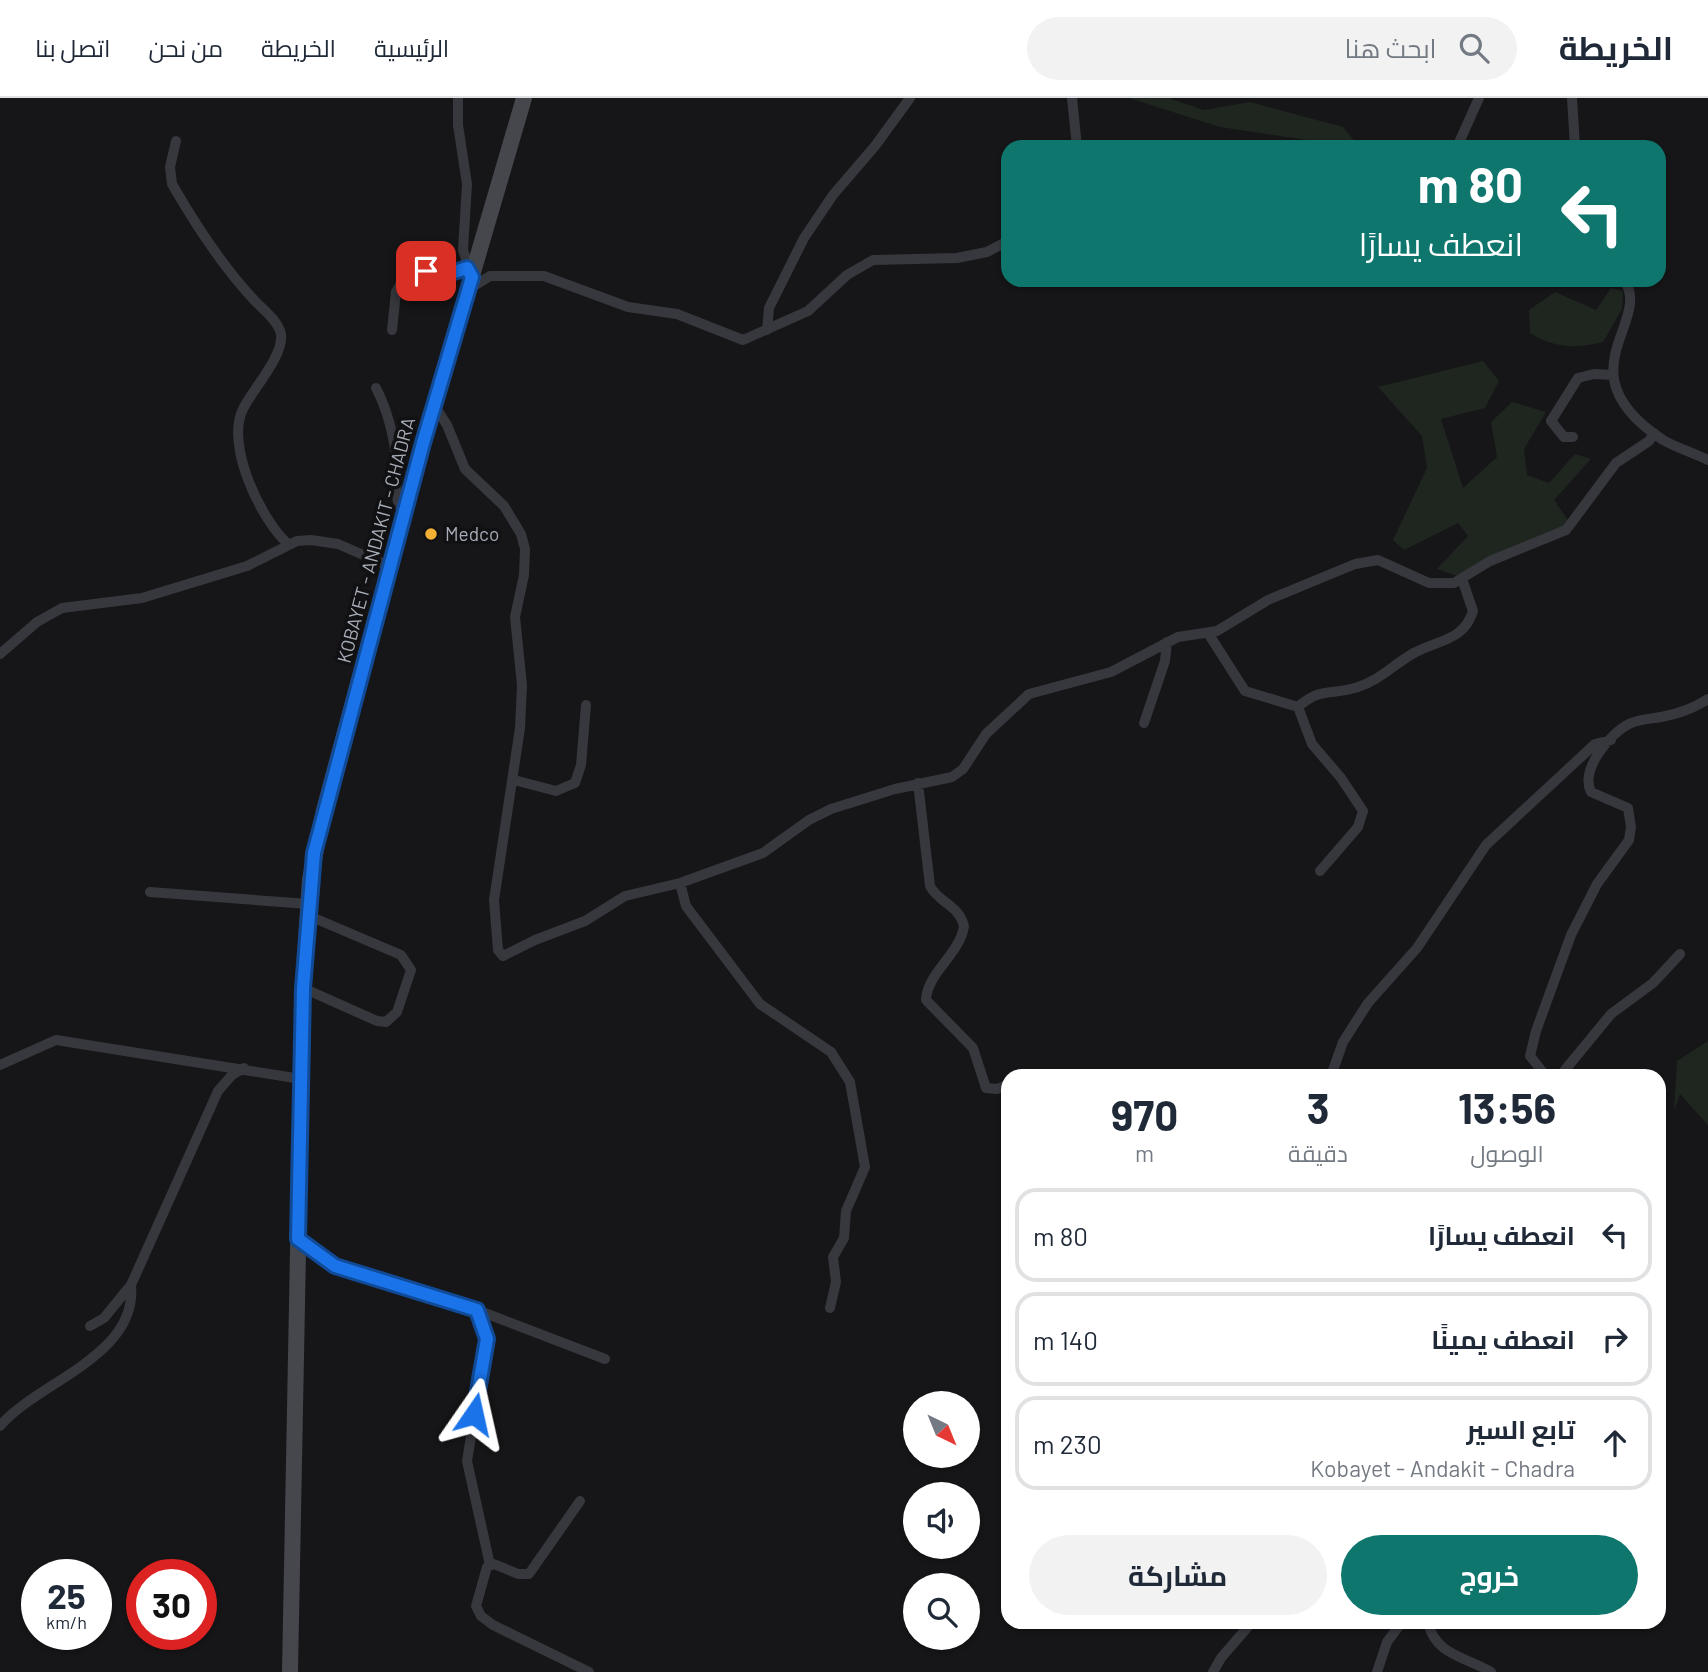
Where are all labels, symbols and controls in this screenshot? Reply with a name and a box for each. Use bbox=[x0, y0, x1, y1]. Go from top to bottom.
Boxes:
search box bbox=[1027, 17, 1517, 80]
text: الخريطة bbox=[1559, 27, 1673, 67]
icon: search bbox=[1455, 29, 1493, 67]
text: ابحث هنا bbox=[1345, 32, 1437, 63]
text: اتصل بنا bbox=[35, 33, 110, 62]
text: من نحن bbox=[148, 33, 223, 62]
text: الخريطة bbox=[261, 33, 336, 62]
text: الرئيسية bbox=[374, 33, 449, 62]
text: 80 m bbox=[1418, 154, 1523, 213]
icon: left bbox=[1547, 168, 1638, 259]
text: انعطف يسارًا bbox=[1359, 224, 1523, 262]
pin bbox=[396, 241, 456, 301]
icon: arrive bbox=[407, 252, 445, 290]
street label: KOBAYET - ANDAKIT - CHADRA bbox=[332, 415, 419, 665]
place label: Medco bbox=[445, 522, 499, 545]
marker: Medco bbox=[423, 526, 439, 542]
text: 3 bbox=[1307, 1082, 1329, 1132]
text: 13:56 bbox=[1458, 1082, 1556, 1132]
text: 970 bbox=[1111, 1089, 1178, 1139]
text: m bbox=[1135, 1139, 1154, 1167]
text: دقيقة bbox=[1288, 1139, 1348, 1167]
text: الوصول bbox=[1470, 1139, 1544, 1167]
icon: left bbox=[1596, 1216, 1634, 1254]
text: انعطف يسارًا bbox=[1428, 1219, 1575, 1250]
text: 80 m bbox=[1033, 1220, 1088, 1251]
icon: right bbox=[1596, 1320, 1634, 1358]
text: انعطف يمينًا bbox=[1431, 1323, 1575, 1354]
text: 140 m bbox=[1033, 1324, 1098, 1355]
position arrow bbox=[437, 1377, 511, 1451]
north arrow bbox=[903, 1391, 980, 1468]
map controls bbox=[903, 1391, 980, 1650]
text: تابع السير bbox=[1466, 1413, 1575, 1444]
icon: ahead bbox=[1596, 1424, 1634, 1462]
text: 230 m bbox=[1033, 1428, 1102, 1459]
text: Kobayet - Andakit - Chadra bbox=[1310, 1454, 1575, 1482]
button: sound bbox=[903, 1482, 980, 1559]
button: مشاركة bbox=[1029, 1535, 1327, 1615]
button: خروج bbox=[1341, 1535, 1638, 1615]
speed limit sign: 30 bbox=[126, 1559, 217, 1650]
button: search bbox=[903, 1573, 980, 1650]
text: 25 bbox=[47, 1574, 86, 1616]
text: km/h bbox=[46, 1611, 87, 1633]

